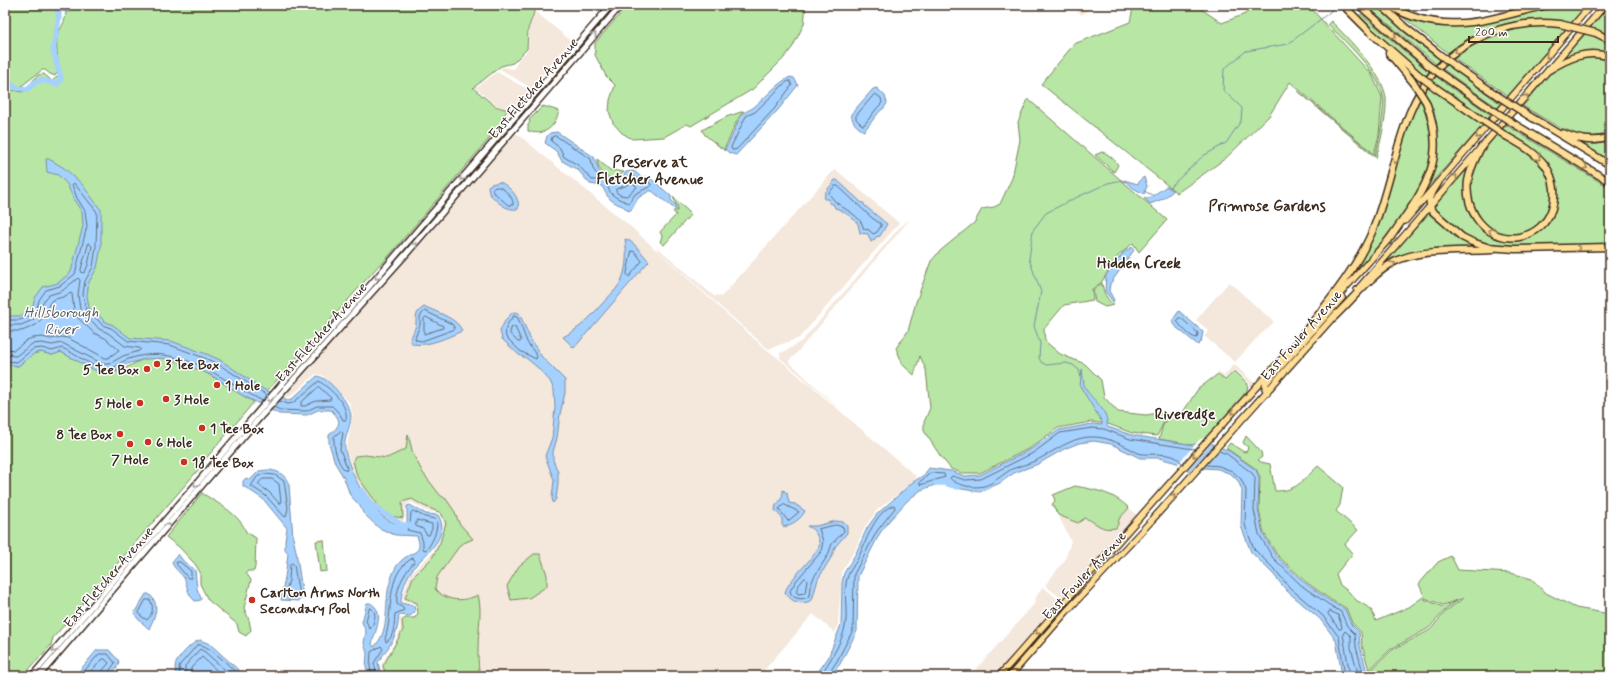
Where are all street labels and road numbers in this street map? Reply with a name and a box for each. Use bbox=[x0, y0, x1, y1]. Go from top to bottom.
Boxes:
street label: East Fletcher Avenue bbox=[485, 34, 583, 143]
street label: East Fletcher Avenue bbox=[272, 279, 371, 386]
street label: East Fowler Avenue bbox=[1257, 286, 1347, 385]
street label: East Fletcher Avenue bbox=[60, 523, 158, 632]
street label: East Fowler Avenue bbox=[1039, 527, 1131, 624]

